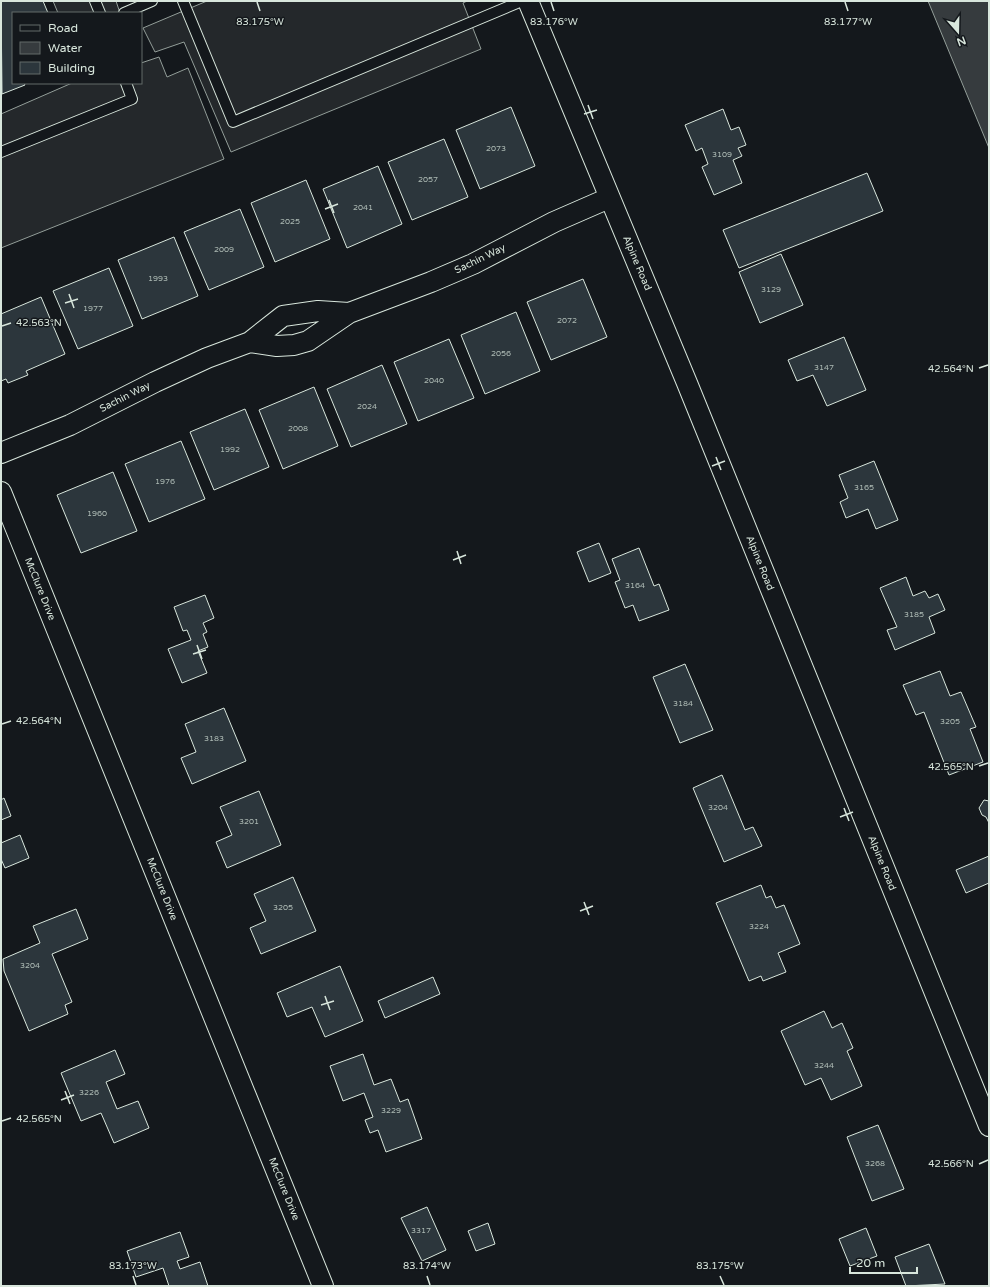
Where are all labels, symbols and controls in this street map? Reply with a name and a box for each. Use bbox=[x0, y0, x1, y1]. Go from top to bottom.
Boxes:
legend bbox=[12, 12, 142, 84]
north arrow bbox=[938, 12, 978, 52]
text: 83.175°W bbox=[236, 16, 284, 28]
text: 83.176°W bbox=[530, 16, 578, 28]
text: 83.177°W bbox=[824, 16, 872, 28]
text: Road bbox=[48, 21, 78, 35]
text: N bbox=[955, 33, 968, 49]
text: Water bbox=[48, 41, 83, 55]
text: Building bbox=[48, 61, 95, 75]
house number: 2073 bbox=[486, 144, 506, 153]
house number: 3109 bbox=[712, 150, 732, 159]
house number: 2057 bbox=[418, 175, 438, 184]
house number: 2041 bbox=[353, 203, 373, 212]
house number: 2025 bbox=[280, 217, 300, 226]
street label: Alpine Road bbox=[620, 234, 654, 292]
street label: Sachin Way bbox=[453, 241, 508, 276]
house number: 2009 bbox=[214, 245, 234, 254]
house number: 1993 bbox=[148, 274, 168, 283]
house number: 3129 bbox=[761, 285, 781, 294]
house number: 1977 bbox=[83, 304, 103, 313]
house number: 2072 bbox=[557, 316, 577, 325]
text: 42.563°N bbox=[16, 317, 62, 329]
house number: 2056 bbox=[491, 349, 511, 358]
house number: 3147 bbox=[814, 363, 834, 372]
text: 42.564°N bbox=[928, 363, 974, 375]
house number: 2040 bbox=[424, 376, 444, 385]
street label: Sachin Way bbox=[98, 379, 153, 415]
house number: 2024 bbox=[357, 402, 377, 411]
house number: 2008 bbox=[288, 424, 308, 433]
house number: 1992 bbox=[220, 445, 240, 454]
house number: 1976 bbox=[155, 477, 175, 486]
house number: 3165 bbox=[854, 483, 874, 492]
house number: 1960 bbox=[87, 509, 107, 518]
street label: Alpine Road bbox=[744, 534, 776, 592]
street label: McClure Drive bbox=[22, 556, 58, 623]
house number: 3164 bbox=[625, 581, 645, 590]
house number: 3185 bbox=[904, 610, 924, 619]
house number: 3184 bbox=[673, 699, 693, 708]
text: 42.564°N bbox=[16, 715, 62, 727]
house number: 3205 bbox=[940, 717, 960, 726]
house number: 3183 bbox=[204, 734, 224, 743]
text: 42.565°N bbox=[928, 761, 974, 773]
house number: 3204 bbox=[708, 803, 728, 812]
house number: 3201 bbox=[239, 817, 259, 826]
street label: Alpine Road bbox=[866, 834, 898, 892]
street label: McClure Drive bbox=[144, 856, 180, 923]
house number: 3205 bbox=[273, 903, 293, 912]
house number: 3224 bbox=[749, 922, 769, 931]
house number: 3204 bbox=[20, 961, 40, 970]
house number: 3244 bbox=[814, 1061, 834, 1070]
house number: 3226 bbox=[79, 1088, 99, 1097]
house number: 3229 bbox=[381, 1106, 401, 1115]
text: 42.565°N bbox=[16, 1113, 62, 1125]
street label: McClure Drive bbox=[266, 1156, 302, 1223]
text: 42.566°N bbox=[928, 1158, 974, 1170]
house number: 3268 bbox=[865, 1159, 885, 1168]
house number: 3317 bbox=[411, 1226, 431, 1235]
scale bar bbox=[850, 1249, 917, 1275]
text: 20 m bbox=[856, 1256, 885, 1270]
text: 83.173°W bbox=[109, 1260, 157, 1272]
text: 83.174°W bbox=[403, 1260, 451, 1272]
text: 83.175°W bbox=[696, 1260, 744, 1272]

